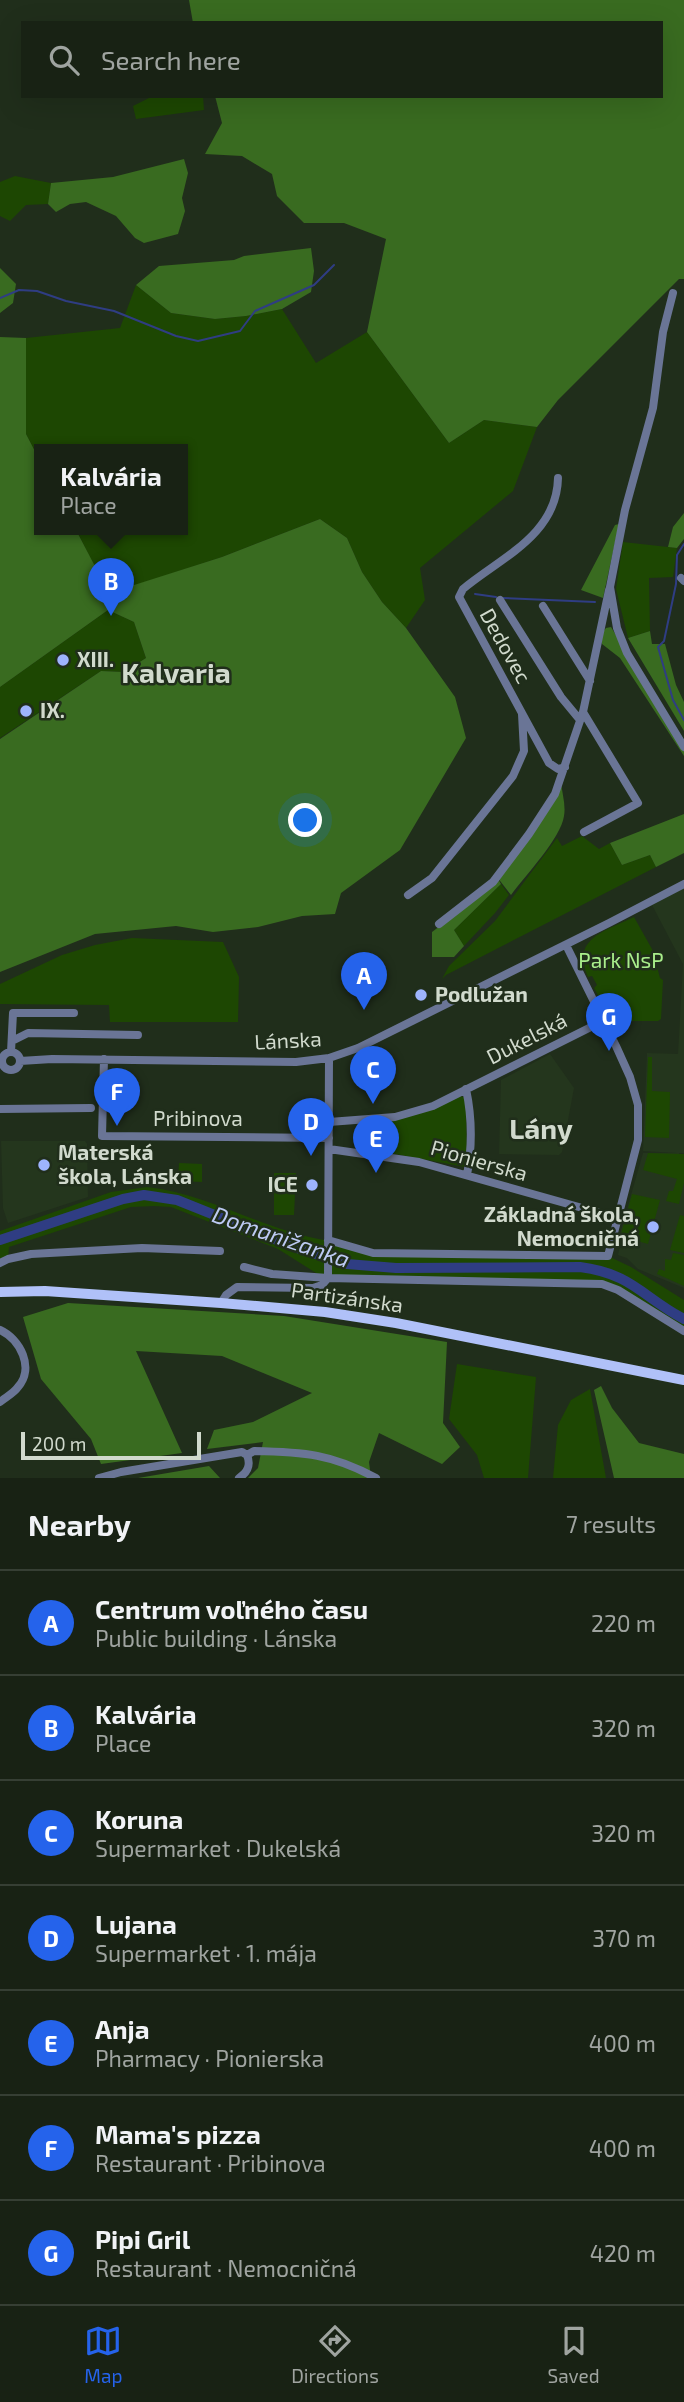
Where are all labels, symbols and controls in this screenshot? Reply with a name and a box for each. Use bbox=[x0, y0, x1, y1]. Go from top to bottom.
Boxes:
search box bbox=[21, 21, 663, 98]
icon: search bbox=[45, 41, 83, 79]
text: Search here bbox=[101, 44, 241, 75]
popup bbox=[34, 444, 188, 535]
text: Kalvária bbox=[60, 460, 162, 491]
text: Place bbox=[60, 491, 117, 519]
pin: B bbox=[88, 558, 134, 616]
street label: Dedovec bbox=[476, 604, 537, 687]
place label: XIII. bbox=[77, 646, 114, 671]
marker: XIII. bbox=[55, 652, 71, 668]
district label: Kalvaria bbox=[121, 655, 231, 689]
place label: IX. bbox=[40, 697, 65, 722]
marker: IX. bbox=[18, 703, 34, 719]
your location bbox=[288, 803, 322, 837]
park label: Park NsP bbox=[578, 947, 664, 972]
pin: A bbox=[341, 952, 387, 1010]
place label: Podlužan bbox=[435, 981, 528, 1006]
marker: Podlužan bbox=[413, 987, 429, 1003]
pin: G bbox=[586, 993, 632, 1051]
street label: Dukelská bbox=[482, 1007, 571, 1068]
street label: Lánska bbox=[254, 1025, 322, 1054]
pin: C bbox=[350, 1046, 396, 1104]
pin: F bbox=[94, 1068, 140, 1126]
pin: D bbox=[288, 1098, 334, 1156]
street label: Pribinova bbox=[153, 1105, 243, 1130]
district label: Lány bbox=[509, 1111, 573, 1145]
pin: E bbox=[353, 1115, 399, 1173]
street label: Pionierska bbox=[428, 1134, 531, 1185]
place label: Materská škola, Lánska bbox=[58, 1139, 192, 1188]
marker: Materská škola, Lánska bbox=[36, 1157, 52, 1173]
place label: ICE bbox=[267, 1171, 298, 1196]
marker: ICE bbox=[304, 1177, 320, 1193]
water label: Domanižanka bbox=[209, 1199, 354, 1273]
place label: Základná škola, Nemocničná bbox=[484, 1201, 639, 1250]
marker: Základná škola, Nemocničná bbox=[645, 1219, 661, 1235]
street label: Partizánska bbox=[290, 1276, 405, 1317]
scale bar bbox=[21, 1429, 201, 1461]
text: 200 m bbox=[32, 1432, 86, 1455]
text: Nearby bbox=[28, 1506, 131, 1542]
text: 7 results bbox=[566, 1510, 656, 1538]
text: Centrum voľného času bbox=[95, 1593, 368, 1624]
text: A bbox=[43, 1609, 59, 1637]
text: 220 m bbox=[591, 1609, 656, 1637]
text: Public building · Lánska bbox=[95, 1624, 337, 1652]
text: Kalvária bbox=[95, 1698, 197, 1729]
text: B bbox=[44, 1714, 58, 1742]
text: 320 m bbox=[591, 1714, 656, 1742]
text: Place bbox=[95, 1729, 151, 1757]
text: Koruna bbox=[95, 1803, 183, 1834]
text: C bbox=[44, 1819, 58, 1847]
text: 320 m bbox=[591, 1819, 656, 1847]
text: Supermarket · Dukelská bbox=[95, 1834, 341, 1862]
text: Lujana bbox=[95, 1908, 177, 1939]
text: D bbox=[43, 1924, 59, 1952]
text: 370 m bbox=[592, 1924, 656, 1952]
text: Supermarket · 1. mája bbox=[95, 1939, 317, 1967]
text: Anja bbox=[95, 2013, 150, 2044]
text: E bbox=[44, 2029, 58, 2057]
text: 400 m bbox=[589, 2029, 656, 2057]
text: Pharmacy · Pionierska bbox=[95, 2044, 324, 2072]
text: Mama's pizza bbox=[95, 2118, 261, 2149]
text: F bbox=[45, 2134, 57, 2162]
text: 400 m bbox=[589, 2134, 656, 2162]
text: Restaurant · Pribinova bbox=[95, 2149, 326, 2177]
text: Pipi Gril bbox=[95, 2223, 190, 2254]
text: G bbox=[44, 2239, 58, 2267]
text: 420 m bbox=[590, 2239, 656, 2267]
text: Restaurant · Nemocničná bbox=[95, 2254, 357, 2282]
tab: Map bbox=[84, 2322, 122, 2387]
tab: Directions bbox=[291, 2322, 379, 2387]
tab: Saved bbox=[547, 2322, 600, 2387]

